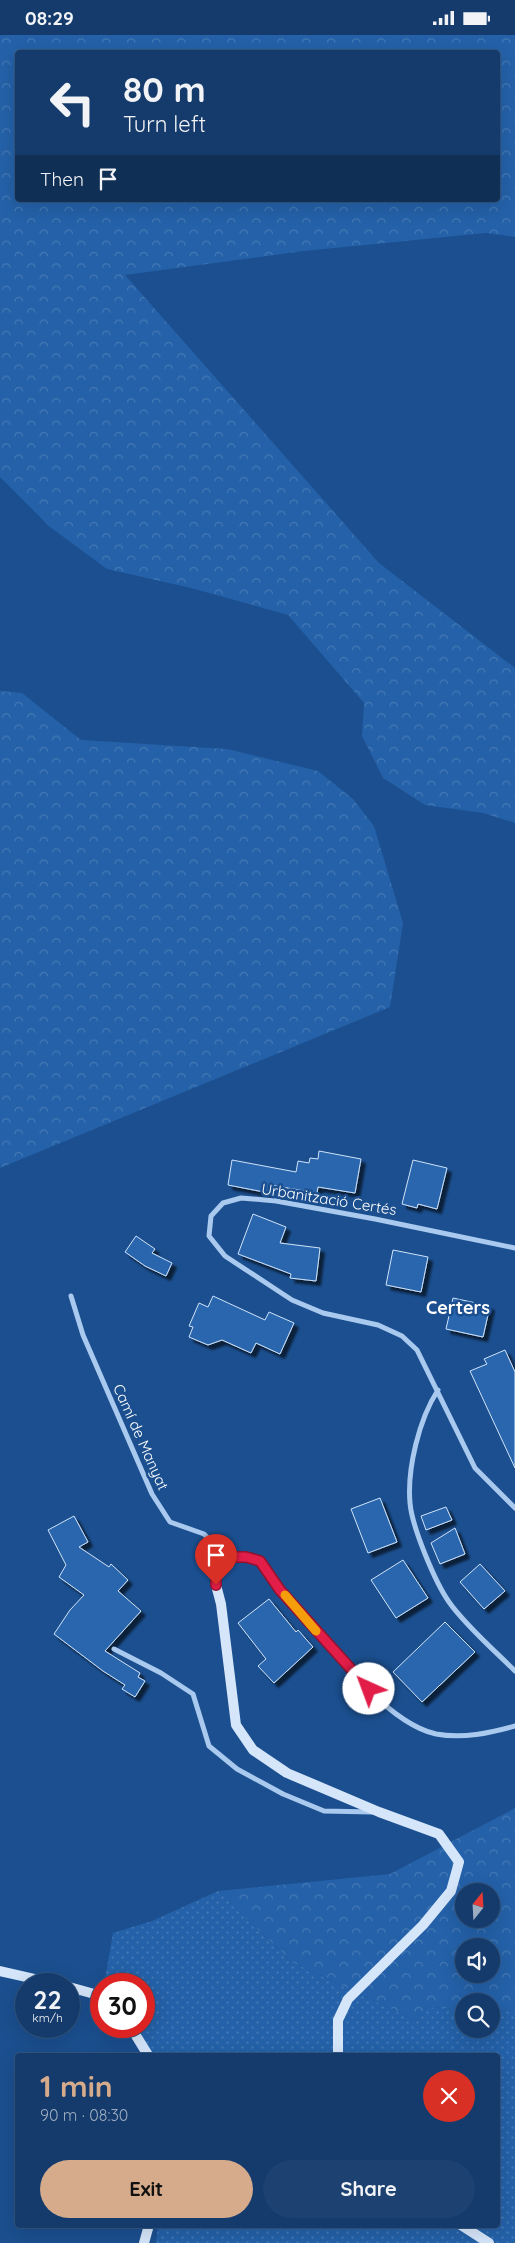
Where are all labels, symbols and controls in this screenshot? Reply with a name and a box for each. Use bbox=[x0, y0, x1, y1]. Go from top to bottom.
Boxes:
text: 08:29 bbox=[25, 6, 74, 30]
text: 80 m bbox=[123, 67, 206, 111]
icon: left bbox=[40, 70, 105, 135]
text: Turn left bbox=[123, 110, 206, 138]
icon: arrive bbox=[94, 165, 122, 193]
text: Then bbox=[40, 167, 84, 191]
street label: Urbanització Certés bbox=[260, 1179, 398, 1219]
district label: Certers bbox=[426, 1296, 490, 1319]
street label: Camí de Manyat bbox=[109, 1381, 173, 1493]
pin bbox=[195, 1534, 237, 1585]
icon: arrive bbox=[202, 1541, 230, 1569]
position arrow bbox=[342, 1662, 394, 1714]
north arrow bbox=[455, 1883, 500, 1927]
map controls bbox=[455, 1883, 500, 2038]
button: sound bbox=[455, 1938, 500, 1983]
speed limit sign: 30 bbox=[90, 1973, 155, 2038]
text: 22 bbox=[33, 1984, 62, 2015]
button: search bbox=[455, 1993, 500, 2038]
text: km/h bbox=[32, 2010, 63, 2025]
text: 1 min bbox=[40, 2067, 113, 2105]
button: close bbox=[423, 2070, 475, 2122]
text: 90 m · 08:30 bbox=[40, 2105, 128, 2125]
button: Exit bbox=[40, 2160, 253, 2218]
button: Share bbox=[263, 2160, 475, 2218]

